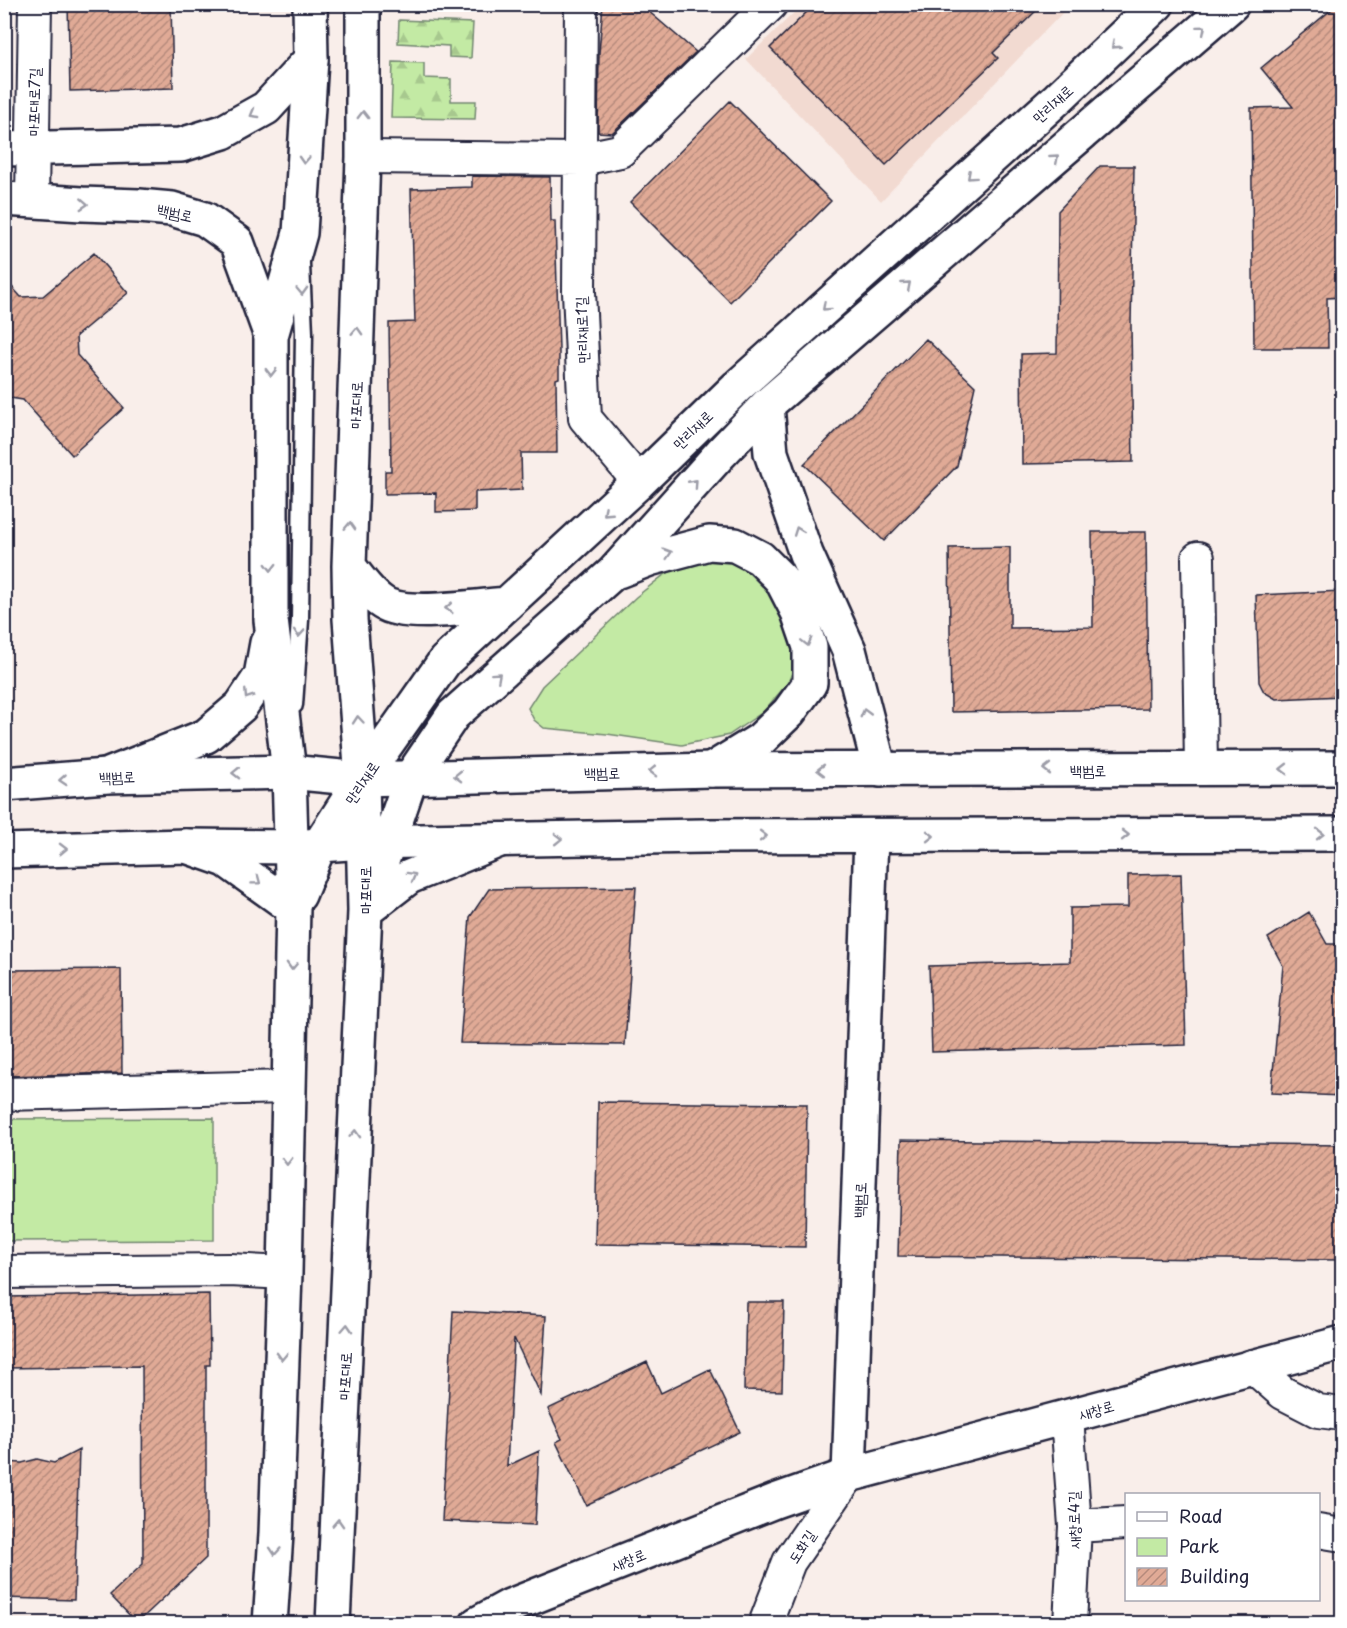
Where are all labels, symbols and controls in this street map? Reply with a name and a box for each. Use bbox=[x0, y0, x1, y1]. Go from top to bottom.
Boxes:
one-way arrow bbox=[1195, 26, 1206, 37]
one-way arrow bbox=[1111, 37, 1122, 48]
street label: 마포대로7길 bbox=[21, 67, 45, 137]
street label: 만리재로 bbox=[1026, 78, 1078, 128]
one-way arrow bbox=[250, 107, 260, 119]
one-way arrow bbox=[357, 110, 369, 119]
one-way arrow bbox=[1048, 154, 1059, 165]
one-way arrow bbox=[298, 155, 311, 164]
one-way arrow bbox=[967, 169, 978, 180]
street label: 백범로 bbox=[155, 197, 195, 227]
one-way arrow bbox=[79, 198, 88, 211]
one-way arrow bbox=[900, 281, 911, 292]
one-way arrow bbox=[296, 287, 309, 296]
street label: 만리재로1길 bbox=[568, 296, 594, 364]
one-way arrow bbox=[822, 300, 833, 311]
one-way arrow bbox=[351, 326, 363, 335]
one-way arrow bbox=[265, 367, 277, 376]
street label: 마포대로 bbox=[343, 380, 367, 430]
street label: 만리재로 bbox=[667, 404, 717, 454]
one-way arrow bbox=[687, 479, 698, 489]
one-way arrow bbox=[603, 505, 614, 516]
one-way arrow bbox=[344, 521, 357, 530]
one-way arrow bbox=[793, 526, 805, 537]
one-way arrow bbox=[662, 548, 673, 561]
one-way arrow bbox=[265, 562, 277, 571]
one-way arrow bbox=[444, 601, 453, 614]
one-way arrow bbox=[292, 629, 305, 638]
one-way arrow bbox=[800, 637, 813, 647]
one-way arrow bbox=[490, 672, 501, 683]
one-way arrow bbox=[244, 688, 255, 699]
one-way arrow bbox=[860, 708, 872, 719]
one-way arrow bbox=[352, 716, 365, 725]
street label: 만리재로 bbox=[338, 756, 384, 808]
street label: 백범로 bbox=[1070, 758, 1106, 781]
street label: 백범로 bbox=[584, 760, 620, 784]
one-way arrow bbox=[1043, 763, 1052, 775]
one-way arrow bbox=[1280, 763, 1289, 775]
street label: 백범로 bbox=[99, 764, 135, 788]
one-way arrow bbox=[817, 764, 826, 776]
one-way arrow bbox=[648, 765, 657, 777]
one-way arrow bbox=[232, 767, 241, 779]
one-way arrow bbox=[453, 770, 462, 782]
one-way arrow bbox=[58, 773, 67, 786]
one-way arrow bbox=[1315, 828, 1324, 840]
one-way arrow bbox=[1120, 829, 1129, 841]
one-way arrow bbox=[758, 830, 767, 842]
one-way arrow bbox=[925, 830, 934, 842]
one-way arrow bbox=[554, 832, 563, 845]
one-way arrow bbox=[58, 843, 67, 855]
street label: 마포대로 bbox=[353, 866, 376, 914]
one-way arrow bbox=[406, 872, 416, 884]
one-way arrow bbox=[250, 873, 261, 884]
one-way arrow bbox=[285, 962, 298, 971]
one-way arrow bbox=[349, 1129, 362, 1138]
one-way arrow bbox=[281, 1157, 293, 1166]
street label: 백범로 bbox=[847, 1182, 871, 1218]
one-way arrow bbox=[340, 1324, 353, 1333]
street label: 마포대로 bbox=[331, 1351, 357, 1401]
one-way arrow bbox=[276, 1352, 288, 1361]
street label: 새창로 bbox=[1075, 1393, 1117, 1425]
street label: 새창로4길 bbox=[1061, 1491, 1085, 1549]
legend bbox=[1125, 1493, 1320, 1601]
text: Road bbox=[1179, 1502, 1223, 1529]
one-way arrow bbox=[332, 1519, 344, 1528]
street label: 도화길 bbox=[781, 1525, 821, 1567]
text: Park bbox=[1179, 1532, 1219, 1559]
street label: 새창로 bbox=[607, 1542, 649, 1576]
one-way arrow bbox=[268, 1547, 281, 1556]
text: Building bbox=[1179, 1562, 1249, 1589]

